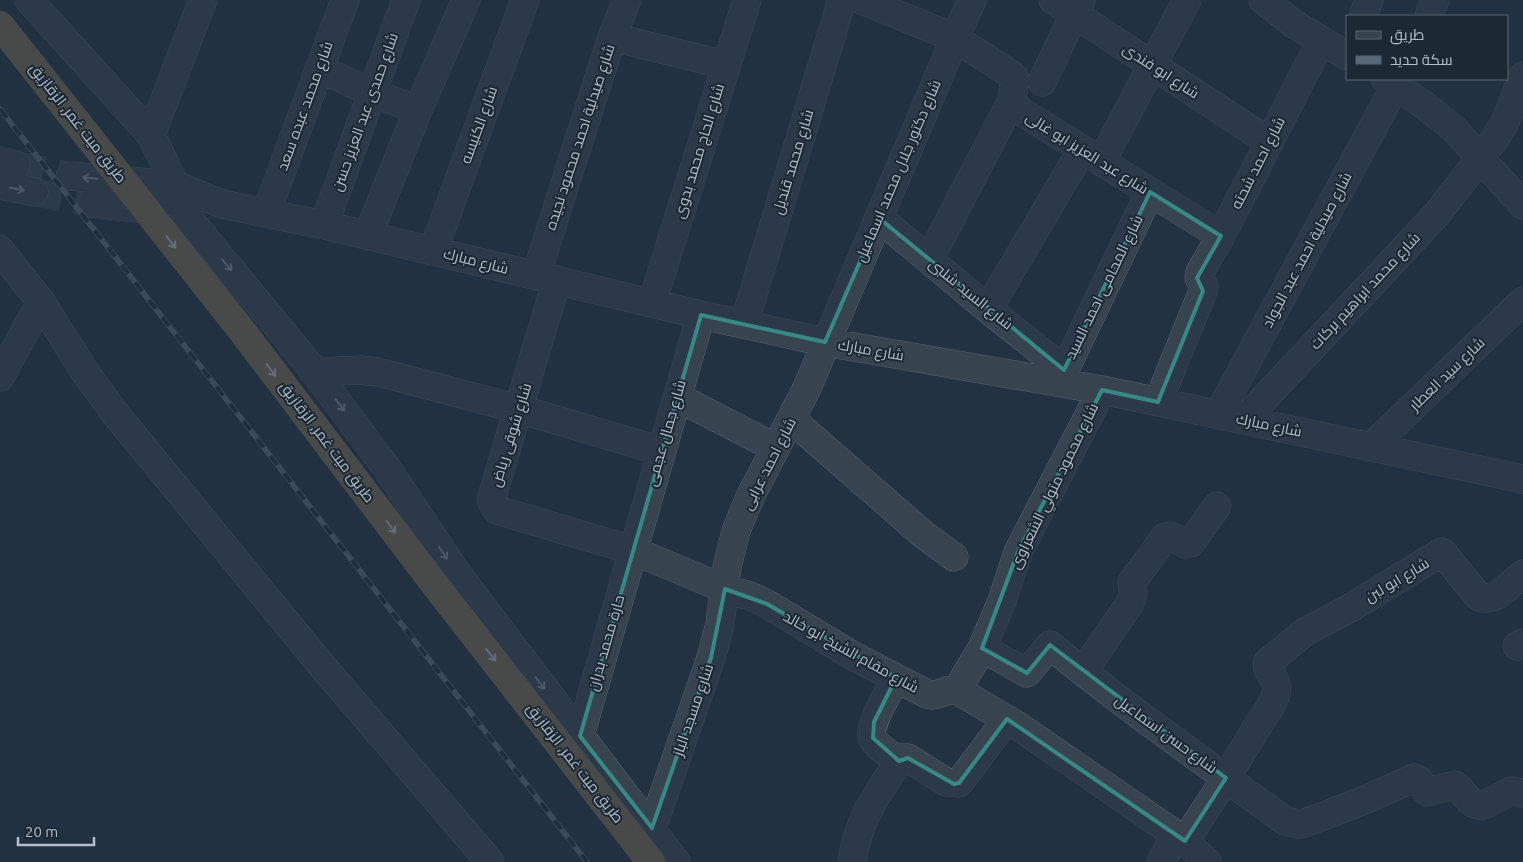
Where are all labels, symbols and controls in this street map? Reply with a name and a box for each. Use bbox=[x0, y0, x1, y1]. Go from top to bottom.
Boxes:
legend bbox=[1346, 15, 1508, 80]
text: طريق bbox=[1390, 26, 1424, 45]
street label: شارع حمدى عبد العزيز حسن bbox=[328, 30, 404, 194]
street label: شارع محمد عبده سعد bbox=[273, 39, 339, 174]
street label: شارع ابو فندى bbox=[1118, 40, 1203, 104]
street label: شارع صيدلية احمد محمود نجيده bbox=[541, 42, 620, 233]
text: سكة حديد bbox=[1390, 51, 1453, 68]
street label: طريق ميت غمر, الزقازيق bbox=[25, 60, 130, 187]
street label: شارع دكتور جلال محمد اسماعيل bbox=[851, 77, 946, 266]
street label: شارع الحاج محمد بدوى bbox=[670, 81, 730, 221]
street label: شارع الكنيسه bbox=[457, 84, 503, 167]
street label: شارع محمد قنديل bbox=[768, 107, 819, 217]
street label: شارع عبد العزيز ابو غالى bbox=[1021, 108, 1152, 200]
street label: شارع احمد شحته bbox=[1227, 114, 1291, 213]
street label: شارع صيدلية احمد عبد الجواد bbox=[1258, 169, 1357, 332]
one-way arrow bbox=[82, 173, 98, 183]
one-way arrow bbox=[8, 184, 24, 194]
street label: شارع المحامى احمد السيد bbox=[1061, 212, 1149, 363]
street label: شارع محمد ابراهيم بركات bbox=[1306, 229, 1425, 355]
one-way arrow bbox=[166, 235, 177, 248]
street label: شارع مبارك bbox=[441, 244, 511, 280]
street label: شارع السيد شلبى bbox=[924, 255, 1017, 335]
one-way arrow bbox=[221, 258, 232, 271]
street label: شارع سيد العطار bbox=[1405, 333, 1490, 417]
street label: شارع مبارك bbox=[836, 335, 905, 367]
one-way arrow bbox=[266, 363, 277, 376]
street label: طريق ميت غمر, الزقازيق bbox=[275, 378, 378, 507]
street label: شارع جمال عجمى bbox=[642, 378, 692, 489]
street label: شارع شوقى رياض bbox=[487, 381, 537, 490]
one-way arrow bbox=[335, 398, 345, 412]
street label: شارع محمود متولي الشعراوى bbox=[1006, 400, 1105, 573]
street label: شارع مبارك bbox=[1234, 409, 1303, 443]
street label: شارع احمد عرابى bbox=[738, 415, 802, 514]
one-way arrow bbox=[386, 520, 397, 533]
one-way arrow bbox=[438, 545, 448, 559]
street label: شارع ابو لبن bbox=[1362, 554, 1433, 608]
street label: حارة محمد بدران bbox=[584, 593, 629, 693]
street label: شارع مقام الشيخ ابو خالد bbox=[779, 607, 922, 699]
one-way arrow bbox=[485, 648, 496, 661]
street label: شارع مسجد الباز bbox=[668, 661, 719, 760]
one-way arrow bbox=[535, 676, 545, 690]
street label: شارع حسن اسماعيل bbox=[1110, 691, 1221, 779]
street label: طريق ميت غمر, الزقازيق bbox=[522, 700, 627, 827]
scale bar bbox=[18, 814, 94, 846]
text: 20 m bbox=[25, 823, 58, 840]

